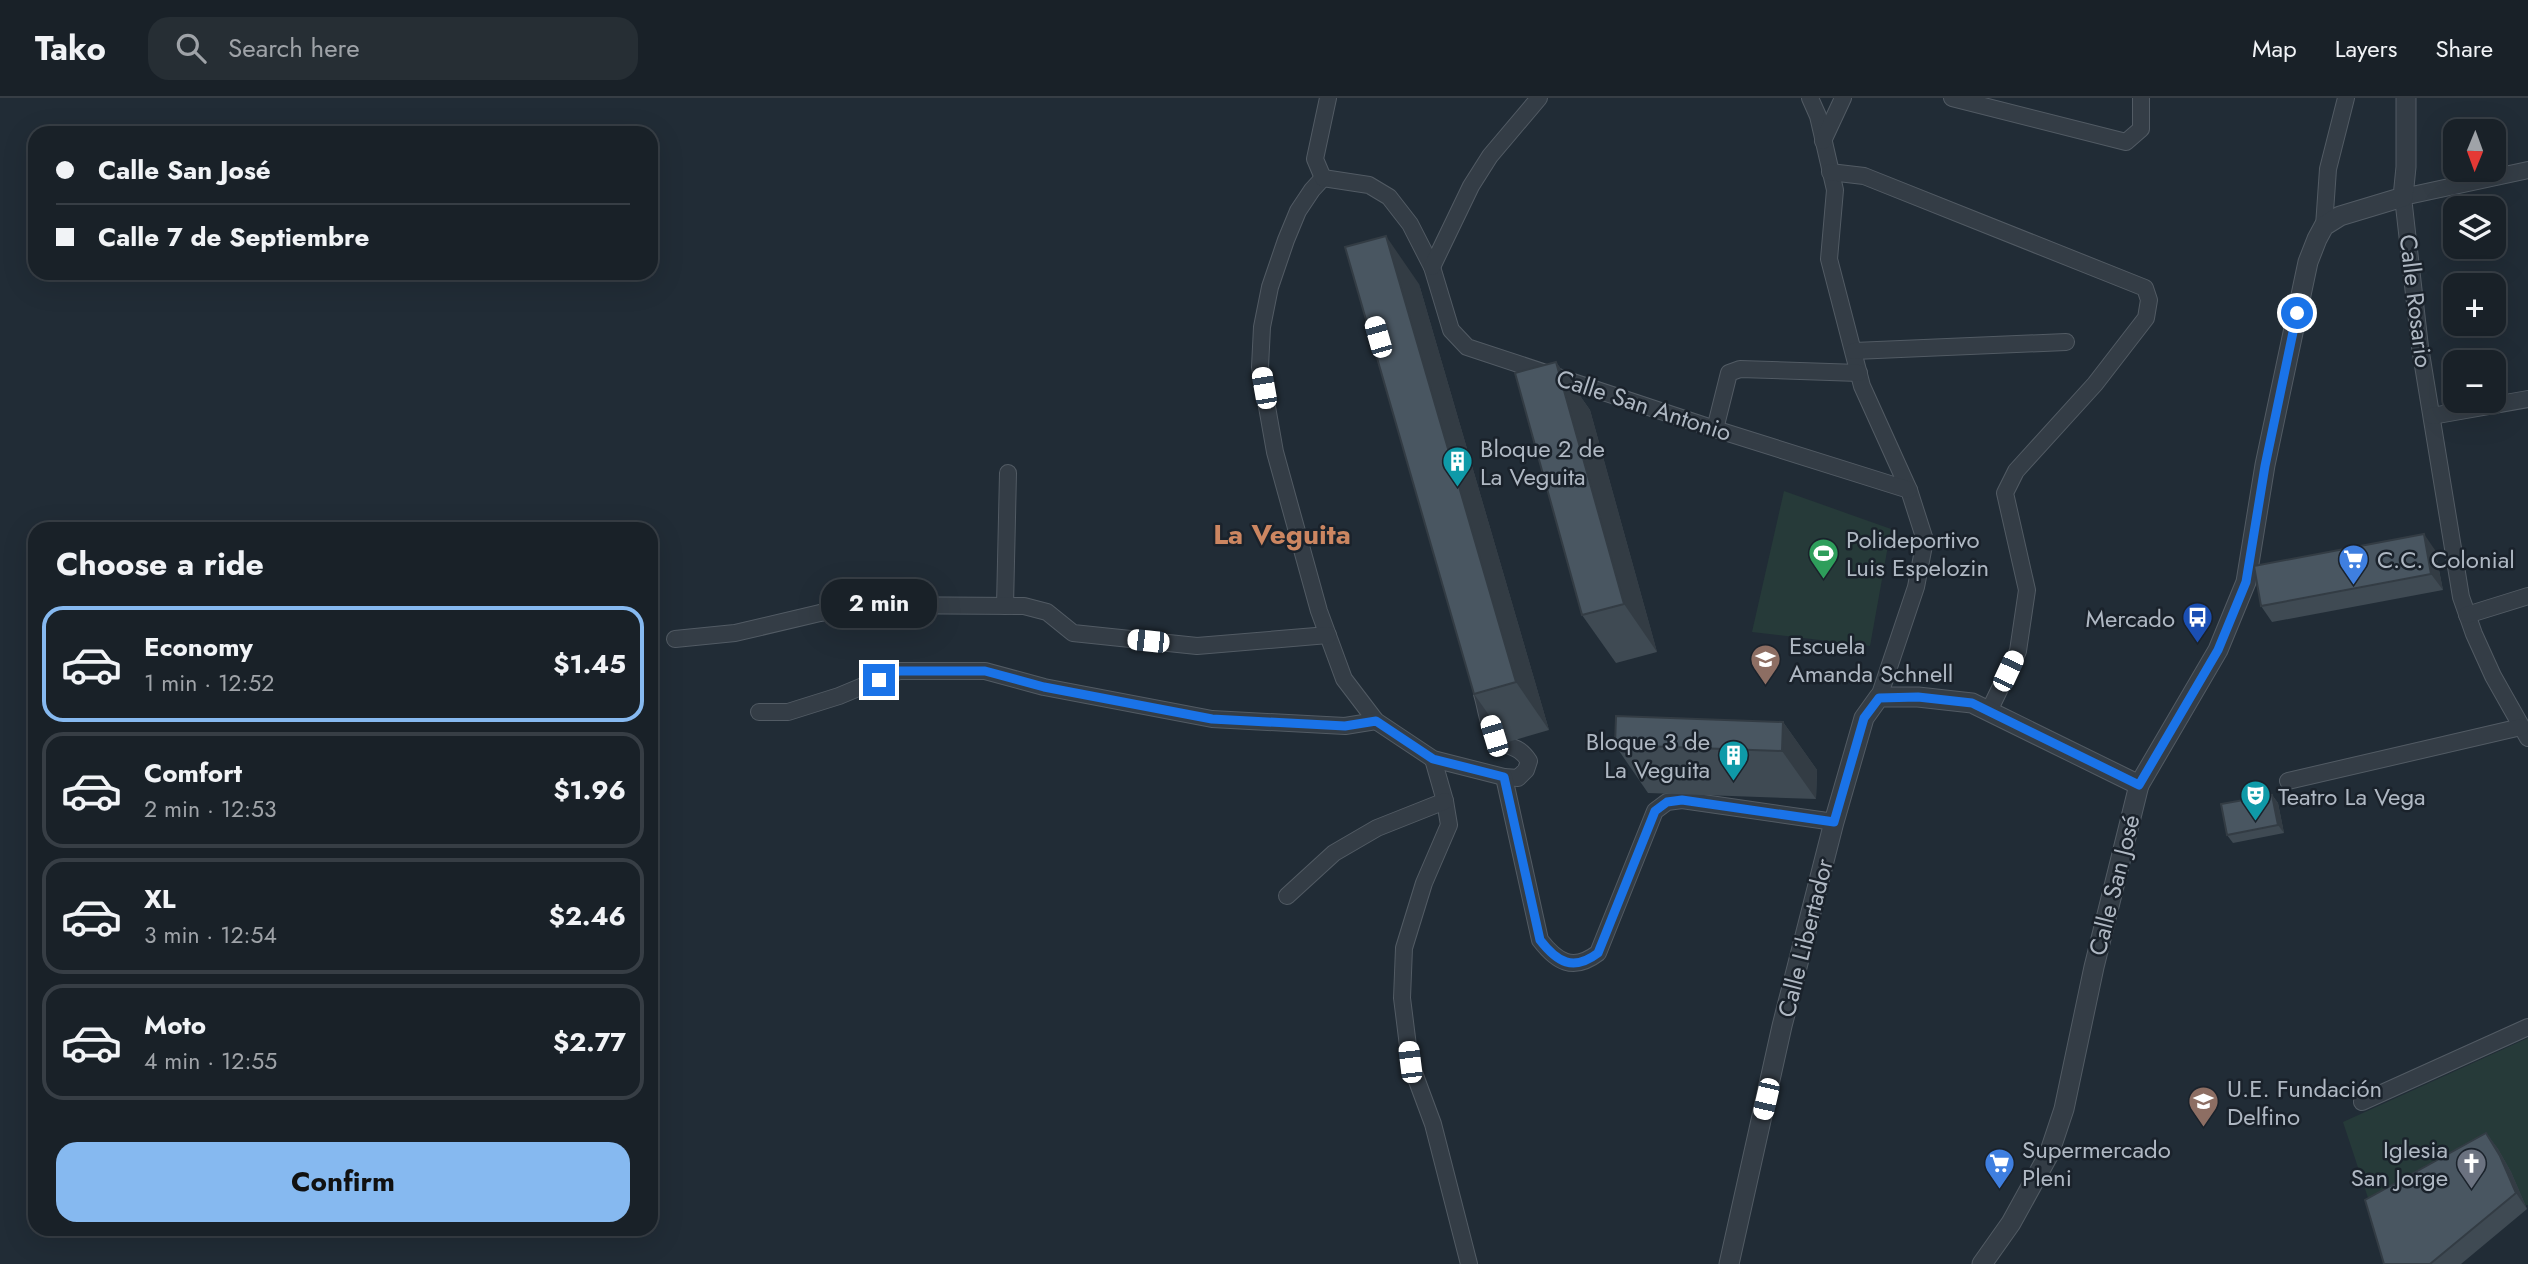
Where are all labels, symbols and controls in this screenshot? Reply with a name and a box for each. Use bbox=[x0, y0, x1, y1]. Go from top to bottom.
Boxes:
search box bbox=[148, 17, 638, 80]
text: Tako bbox=[35, 25, 106, 72]
icon: search bbox=[172, 29, 210, 67]
text: Search here bbox=[228, 29, 360, 67]
text: Map bbox=[2252, 31, 2297, 66]
text: Layers bbox=[2335, 31, 2397, 66]
text: Share bbox=[2435, 31, 2493, 66]
north arrow bbox=[2443, 119, 2506, 182]
map controls bbox=[2443, 119, 2506, 413]
text: Calle San José bbox=[98, 151, 271, 189]
button: layers bbox=[2443, 196, 2506, 259]
text: Calle 7 de Septiembre bbox=[98, 218, 369, 256]
street label: Calle Rosario bbox=[2390, 232, 2442, 370]
button: + bbox=[2443, 273, 2506, 336]
route start bbox=[2281, 297, 2313, 329]
car bbox=[1363, 314, 1394, 360]
button: − bbox=[2443, 350, 2506, 413]
street label: Calle San Antonio bbox=[1552, 360, 1736, 450]
car bbox=[1251, 365, 1278, 411]
place label: Bloque 2 de La Veguita bbox=[1480, 431, 1605, 494]
building icon: Bloque 2 de La Veguita bbox=[1440, 445, 1474, 489]
district label: La Veguita bbox=[1213, 514, 1351, 555]
place label: Polideportivo Luis Espelozin bbox=[1846, 522, 1989, 585]
sports icon: Polideportivo Luis Espelozin bbox=[1806, 536, 1840, 580]
text: Choose a ride bbox=[56, 541, 264, 587]
supermarket icon: C.C. Colonial bbox=[2337, 542, 2371, 586]
place label: C.C. Colonial bbox=[2377, 542, 2515, 577]
callout: 2 min bbox=[821, 578, 937, 628]
text: 2 min bbox=[849, 586, 909, 620]
place label: Mercado bbox=[2086, 601, 2175, 636]
bus stop icon: Mercado bbox=[2181, 601, 2215, 645]
text: Economy bbox=[144, 628, 253, 666]
car bbox=[1127, 628, 1170, 654]
place label: Escuela Amanda Schnell bbox=[1789, 628, 1953, 691]
icon: car bbox=[60, 633, 123, 696]
school or university icon: Escuela Amanda Schnell bbox=[1749, 642, 1783, 686]
text: $1.45 bbox=[553, 645, 626, 683]
car bbox=[1990, 648, 2027, 694]
route end bbox=[863, 664, 895, 696]
text: 1 min · 12:52 bbox=[144, 666, 274, 700]
car bbox=[1478, 713, 1511, 759]
place label: Bloque 3 de La Veguita bbox=[1586, 724, 1710, 787]
building icon: Bloque 3 de La Veguita bbox=[1716, 738, 1750, 782]
text: Comfort bbox=[144, 754, 242, 792]
icon: car bbox=[60, 759, 123, 822]
text: $1.96 bbox=[553, 771, 626, 809]
theatre icon: Teatro La Vega bbox=[2238, 779, 2272, 823]
place label: Teatro La Vega bbox=[2278, 779, 2426, 814]
text: 2 min · 12:53 bbox=[144, 792, 277, 826]
street label: Calle San José bbox=[2080, 811, 2148, 959]
street label: Calle Libertador bbox=[1768, 854, 1842, 1021]
text: XL bbox=[144, 880, 176, 918]
icon: car bbox=[60, 885, 123, 948]
text: $2.46 bbox=[549, 897, 626, 935]
text: 3 min · 12:54 bbox=[144, 918, 277, 952]
text: Moto bbox=[144, 1006, 206, 1044]
icon: car bbox=[60, 1011, 123, 1074]
text: $2.77 bbox=[553, 1023, 626, 1061]
car bbox=[1398, 1040, 1423, 1084]
text: 4 min · 12:55 bbox=[144, 1044, 277, 1078]
place label: U.E. Fundación Delfino bbox=[2227, 1071, 2382, 1134]
car bbox=[1752, 1076, 1781, 1122]
school or university icon: U.E. Fundación Delfino bbox=[2187, 1085, 2221, 1129]
place label: Supermercado Pleni bbox=[2022, 1132, 2171, 1195]
place label: Iglesia San Jorge bbox=[2351, 1132, 2448, 1195]
button: Confirm bbox=[56, 1142, 630, 1222]
supermarket icon: Supermercado Pleni bbox=[1982, 1146, 2016, 1190]
church icon: Iglesia San Jorge bbox=[2454, 1146, 2488, 1190]

